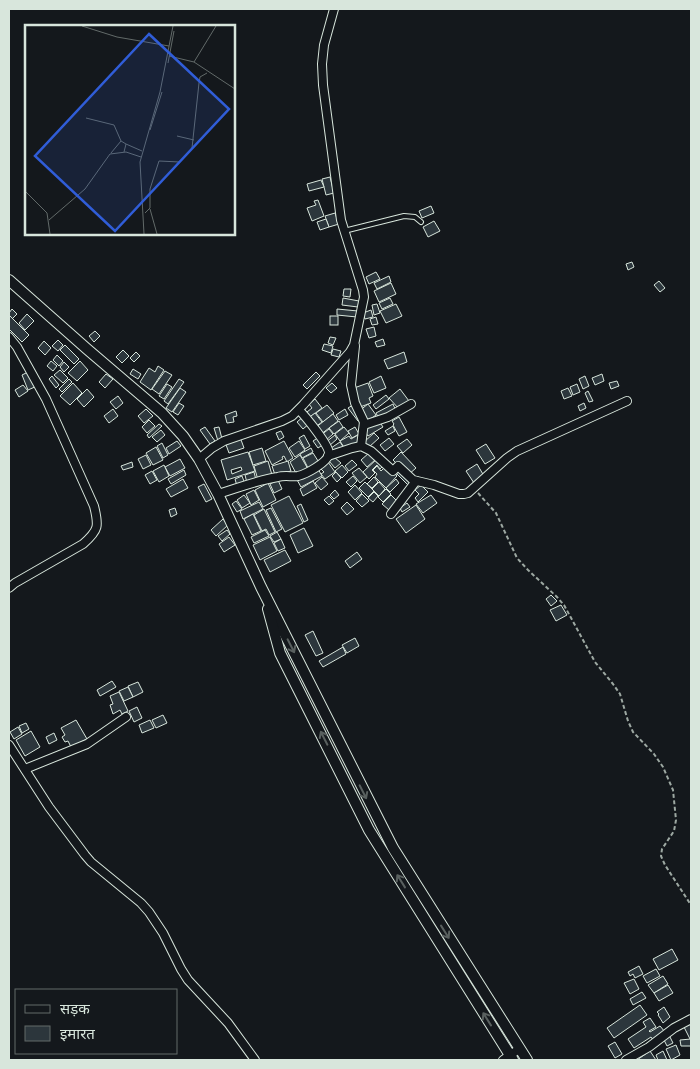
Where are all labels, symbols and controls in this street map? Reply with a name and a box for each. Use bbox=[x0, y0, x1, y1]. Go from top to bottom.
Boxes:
inset map bbox=[25, 25, 235, 235]
one-way arrow bbox=[287, 638, 297, 653]
one-way arrow bbox=[319, 731, 329, 746]
one-way arrow bbox=[358, 784, 368, 799]
one-way arrow bbox=[395, 875, 405, 889]
one-way arrow bbox=[441, 924, 451, 938]
legend bbox=[15, 989, 178, 1054]
text: सड़क bbox=[60, 998, 90, 1019]
one-way arrow bbox=[482, 1012, 492, 1026]
text: इमारत bbox=[60, 1023, 95, 1044]

